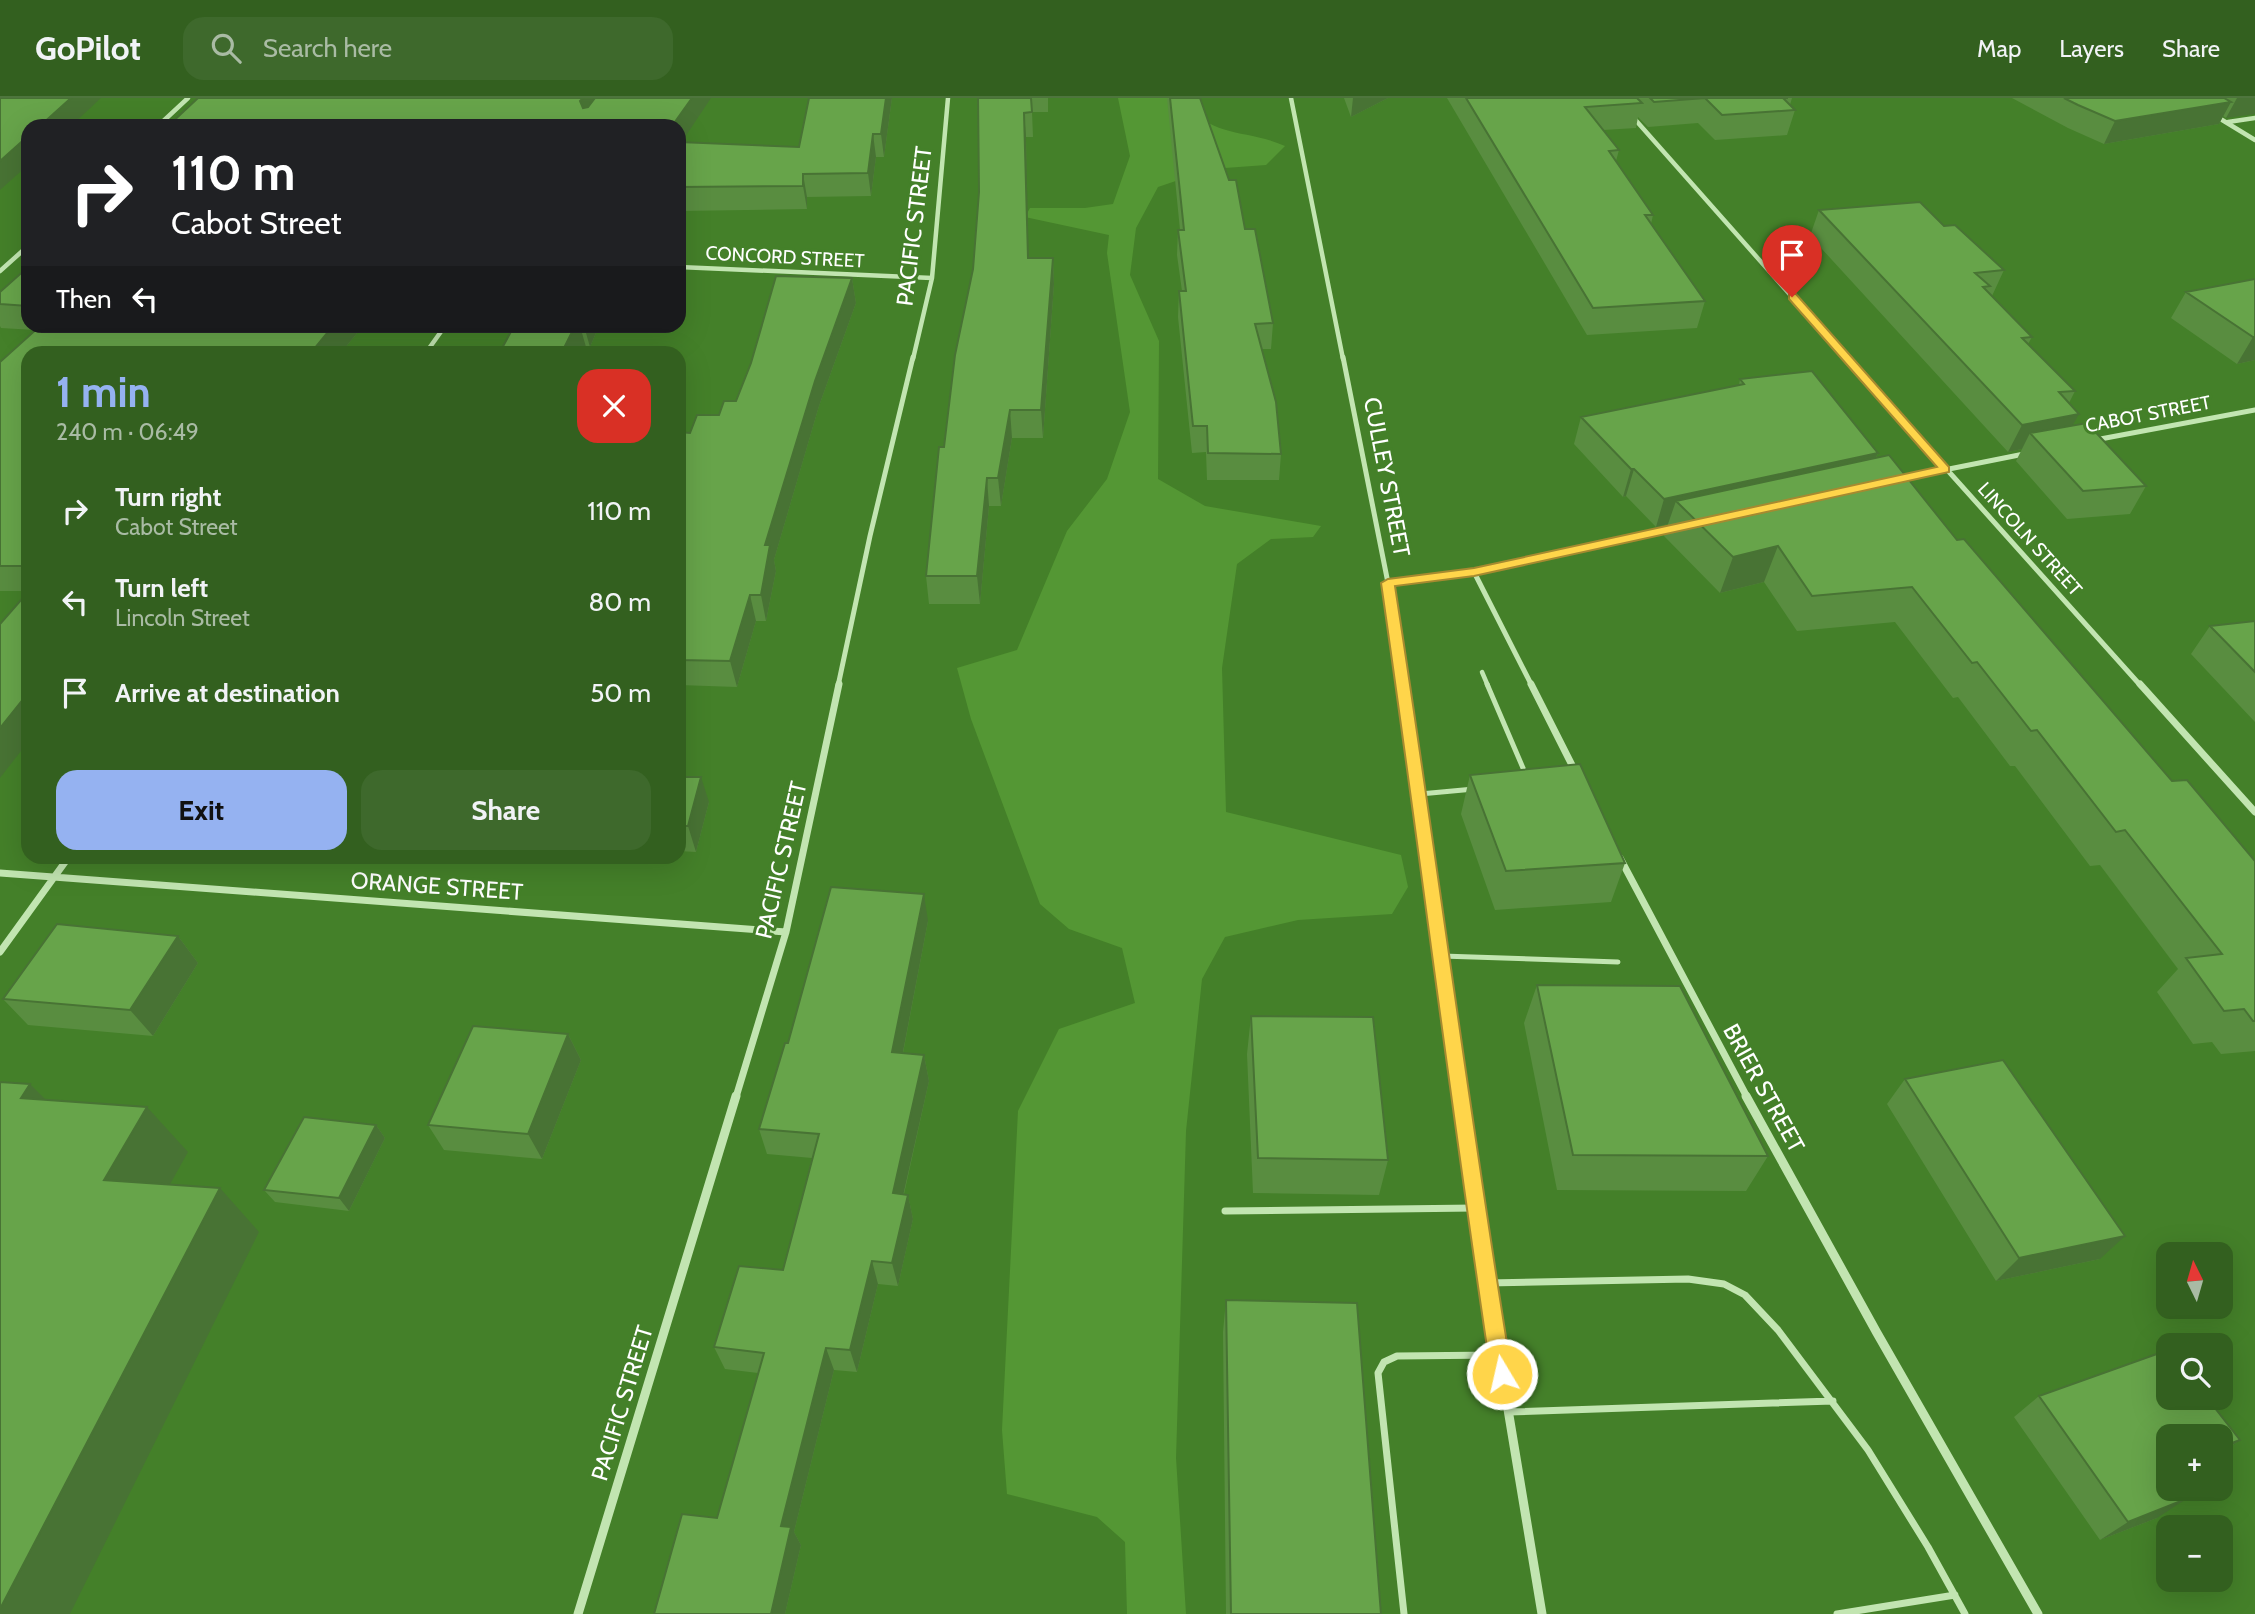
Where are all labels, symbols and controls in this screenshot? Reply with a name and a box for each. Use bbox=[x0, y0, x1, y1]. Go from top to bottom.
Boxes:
search box bbox=[183, 17, 673, 80]
text: GoPilot bbox=[35, 28, 141, 68]
icon: search bbox=[207, 29, 245, 67]
text: Search here bbox=[263, 32, 392, 64]
text: Map bbox=[1977, 34, 2021, 63]
text: Layers bbox=[2059, 34, 2124, 63]
text: Share bbox=[2162, 34, 2220, 63]
text: 110 m bbox=[171, 143, 295, 202]
street label: PACIFIC STREET bbox=[890, 145, 938, 307]
icon: right bbox=[56, 147, 147, 238]
text: Cabot Street bbox=[171, 203, 341, 242]
pin bbox=[1762, 225, 1822, 297]
icon: arrive bbox=[1773, 236, 1811, 274]
street label: CONCORD STREET bbox=[705, 241, 865, 273]
icon: left bbox=[126, 280, 164, 318]
text: Then bbox=[56, 283, 112, 315]
text: 1 min bbox=[56, 366, 151, 418]
button: close bbox=[577, 369, 651, 443]
street label: CABOT STREET bbox=[2083, 391, 2213, 437]
street label: CULLEY STREET bbox=[1358, 395, 1416, 559]
text: 240 m · 06:49 bbox=[56, 418, 199, 446]
street label: LINCOLN STREET bbox=[1973, 477, 2087, 601]
text: Turn right bbox=[115, 481, 221, 513]
icon: right bbox=[56, 492, 94, 530]
text: 110 m bbox=[587, 495, 651, 527]
text: Cabot Street bbox=[115, 513, 238, 541]
text: Turn left bbox=[115, 572, 208, 604]
icon: left bbox=[56, 583, 94, 621]
text: 80 m bbox=[588, 586, 651, 618]
text: Lincoln Street bbox=[115, 604, 250, 632]
icon: arrive bbox=[56, 674, 94, 712]
text: Arrive at destination bbox=[115, 677, 340, 709]
text: 50 m bbox=[590, 677, 651, 709]
button: Exit bbox=[56, 770, 347, 850]
button: Share bbox=[361, 770, 651, 850]
street label: PACIFIC STREET bbox=[749, 779, 813, 941]
street label: ORANGE STREET bbox=[350, 866, 524, 906]
street label: BRIER STREET bbox=[1717, 1019, 1811, 1157]
north arrow bbox=[2156, 1242, 2233, 1320]
map controls bbox=[2156, 1242, 2233, 1592]
street label: PACIFIC STREET bbox=[585, 1322, 659, 1484]
button: search bbox=[2156, 1333, 2233, 1410]
position arrow bbox=[1465, 1337, 1539, 1411]
button: + bbox=[2156, 1424, 2233, 1501]
button: − bbox=[2156, 1515, 2233, 1592]

